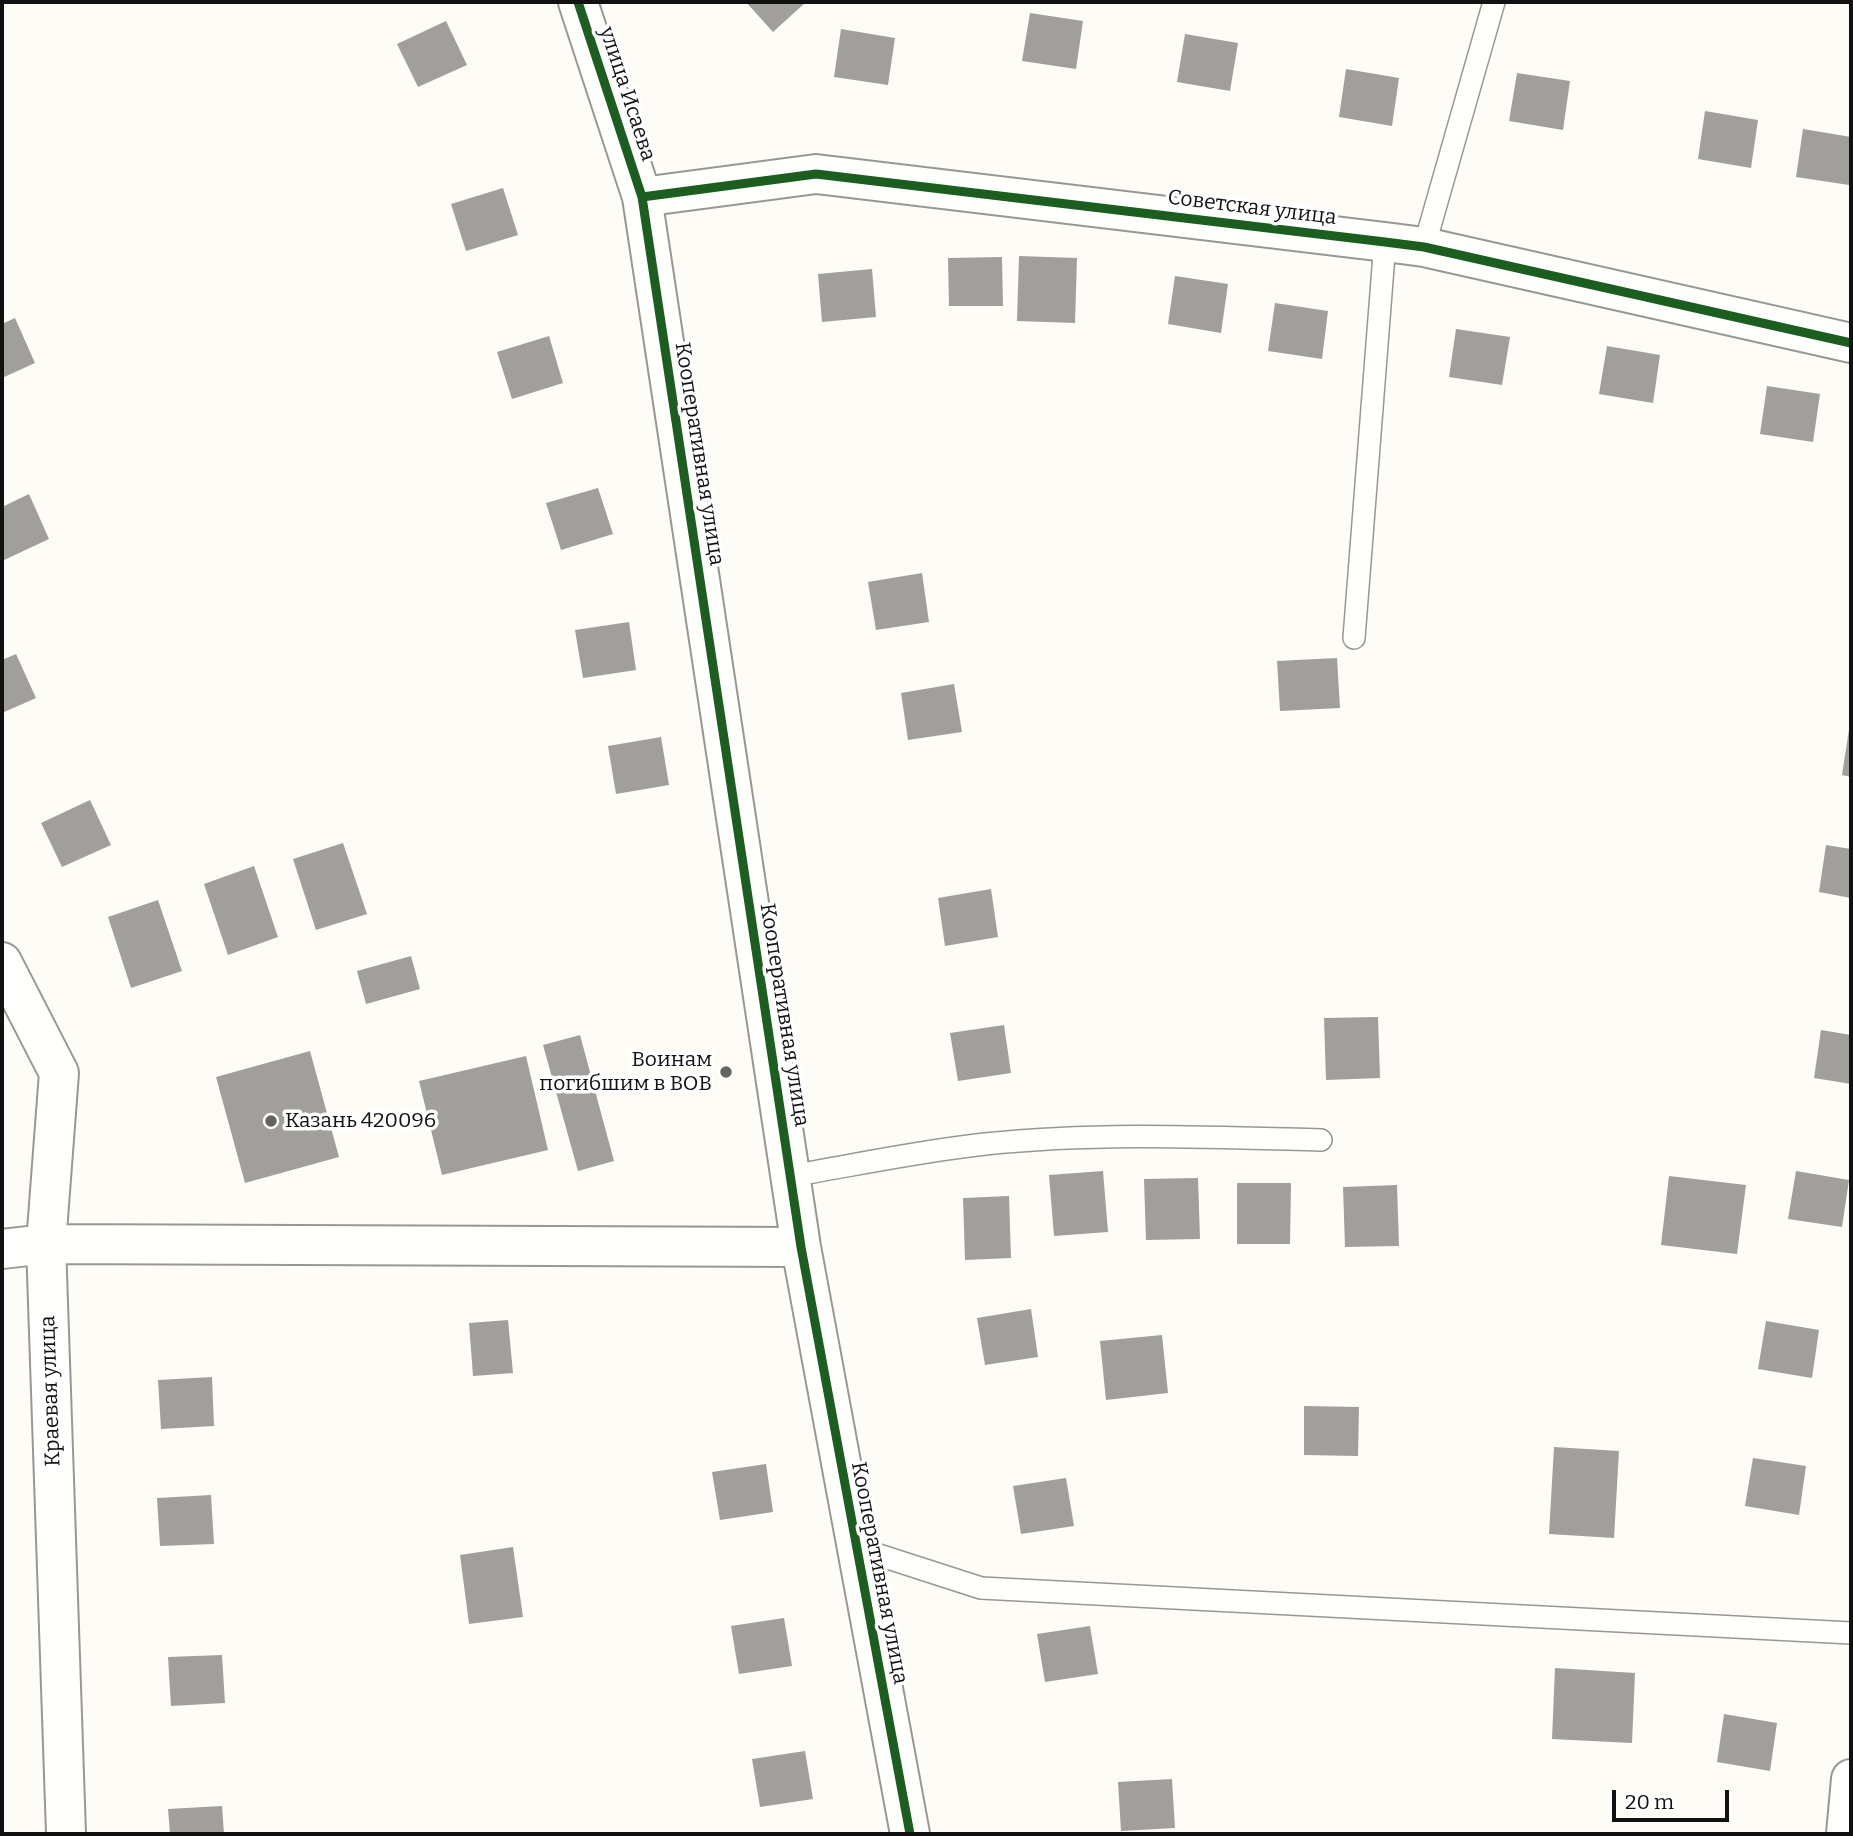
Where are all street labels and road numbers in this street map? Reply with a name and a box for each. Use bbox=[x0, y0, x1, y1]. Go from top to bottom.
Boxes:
street label: улица Исаева bbox=[593, 24, 661, 164]
street label: Советская улица bbox=[1166, 185, 1338, 231]
street label: Кооперативная улица bbox=[669, 341, 729, 567]
street label: Кооперативная улица bbox=[754, 902, 814, 1128]
street label: Краевая улица bbox=[36, 1315, 66, 1467]
street label: Кооперативная улица bbox=[845, 1460, 913, 1686]

